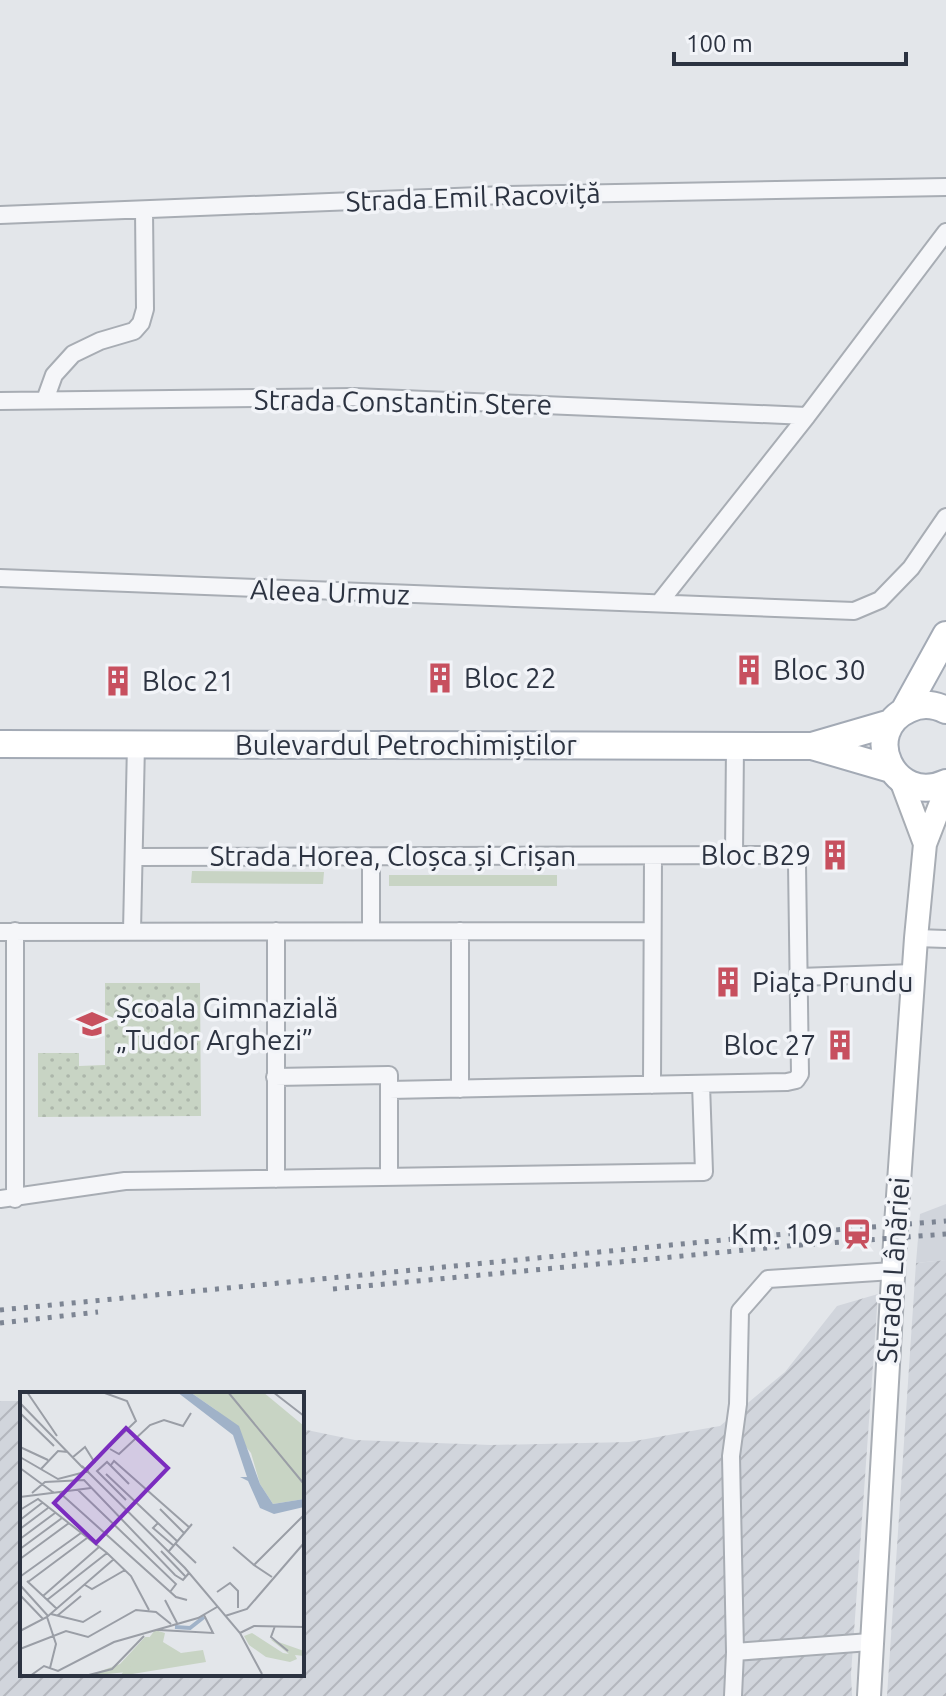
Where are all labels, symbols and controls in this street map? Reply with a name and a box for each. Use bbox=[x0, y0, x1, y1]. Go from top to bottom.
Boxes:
scale bar bbox=[674, 16, 906, 66]
text: 100 m bbox=[686, 30, 753, 57]
street label: Strada Emil Racoviță bbox=[345, 177, 601, 216]
street label: Strada Constantin Stere bbox=[254, 383, 552, 420]
street label: Aleea Urmuz bbox=[250, 573, 411, 610]
building icon: Bloc 30 bbox=[732, 653, 766, 687]
place label: Bloc 30 bbox=[773, 654, 866, 685]
building icon: Bloc 22 bbox=[423, 661, 457, 695]
place label: Bloc 22 bbox=[464, 662, 557, 693]
building icon: Bloc 21 bbox=[101, 664, 135, 698]
place label: Bloc 21 bbox=[142, 665, 235, 696]
street label: Bulevardul Petrochimiștilor bbox=[235, 729, 577, 760]
building icon: Bloc B29 bbox=[818, 838, 852, 872]
place label: Bloc B29 bbox=[701, 839, 811, 870]
street label: Strada Horea, Cloșca și Crișan bbox=[210, 840, 576, 871]
building icon: Piața Prundu bbox=[711, 965, 745, 999]
place label: Piața Prundu bbox=[752, 966, 913, 997]
place label: Școala Gimnazială „Tudor Arghezi” bbox=[116, 992, 338, 1055]
school or university icon: Școala Gimnazială „Tudor Arghezi” bbox=[75, 1007, 109, 1041]
building icon: Bloc 27 bbox=[823, 1028, 857, 1062]
place label: Bloc 27 bbox=[723, 1029, 816, 1060]
street label: Strada Lânăriei bbox=[871, 1176, 914, 1364]
station icon: Km. 109 bbox=[840, 1217, 874, 1251]
place label: Km. 109 bbox=[731, 1218, 833, 1249]
inset map bbox=[20, 1392, 304, 1676]

